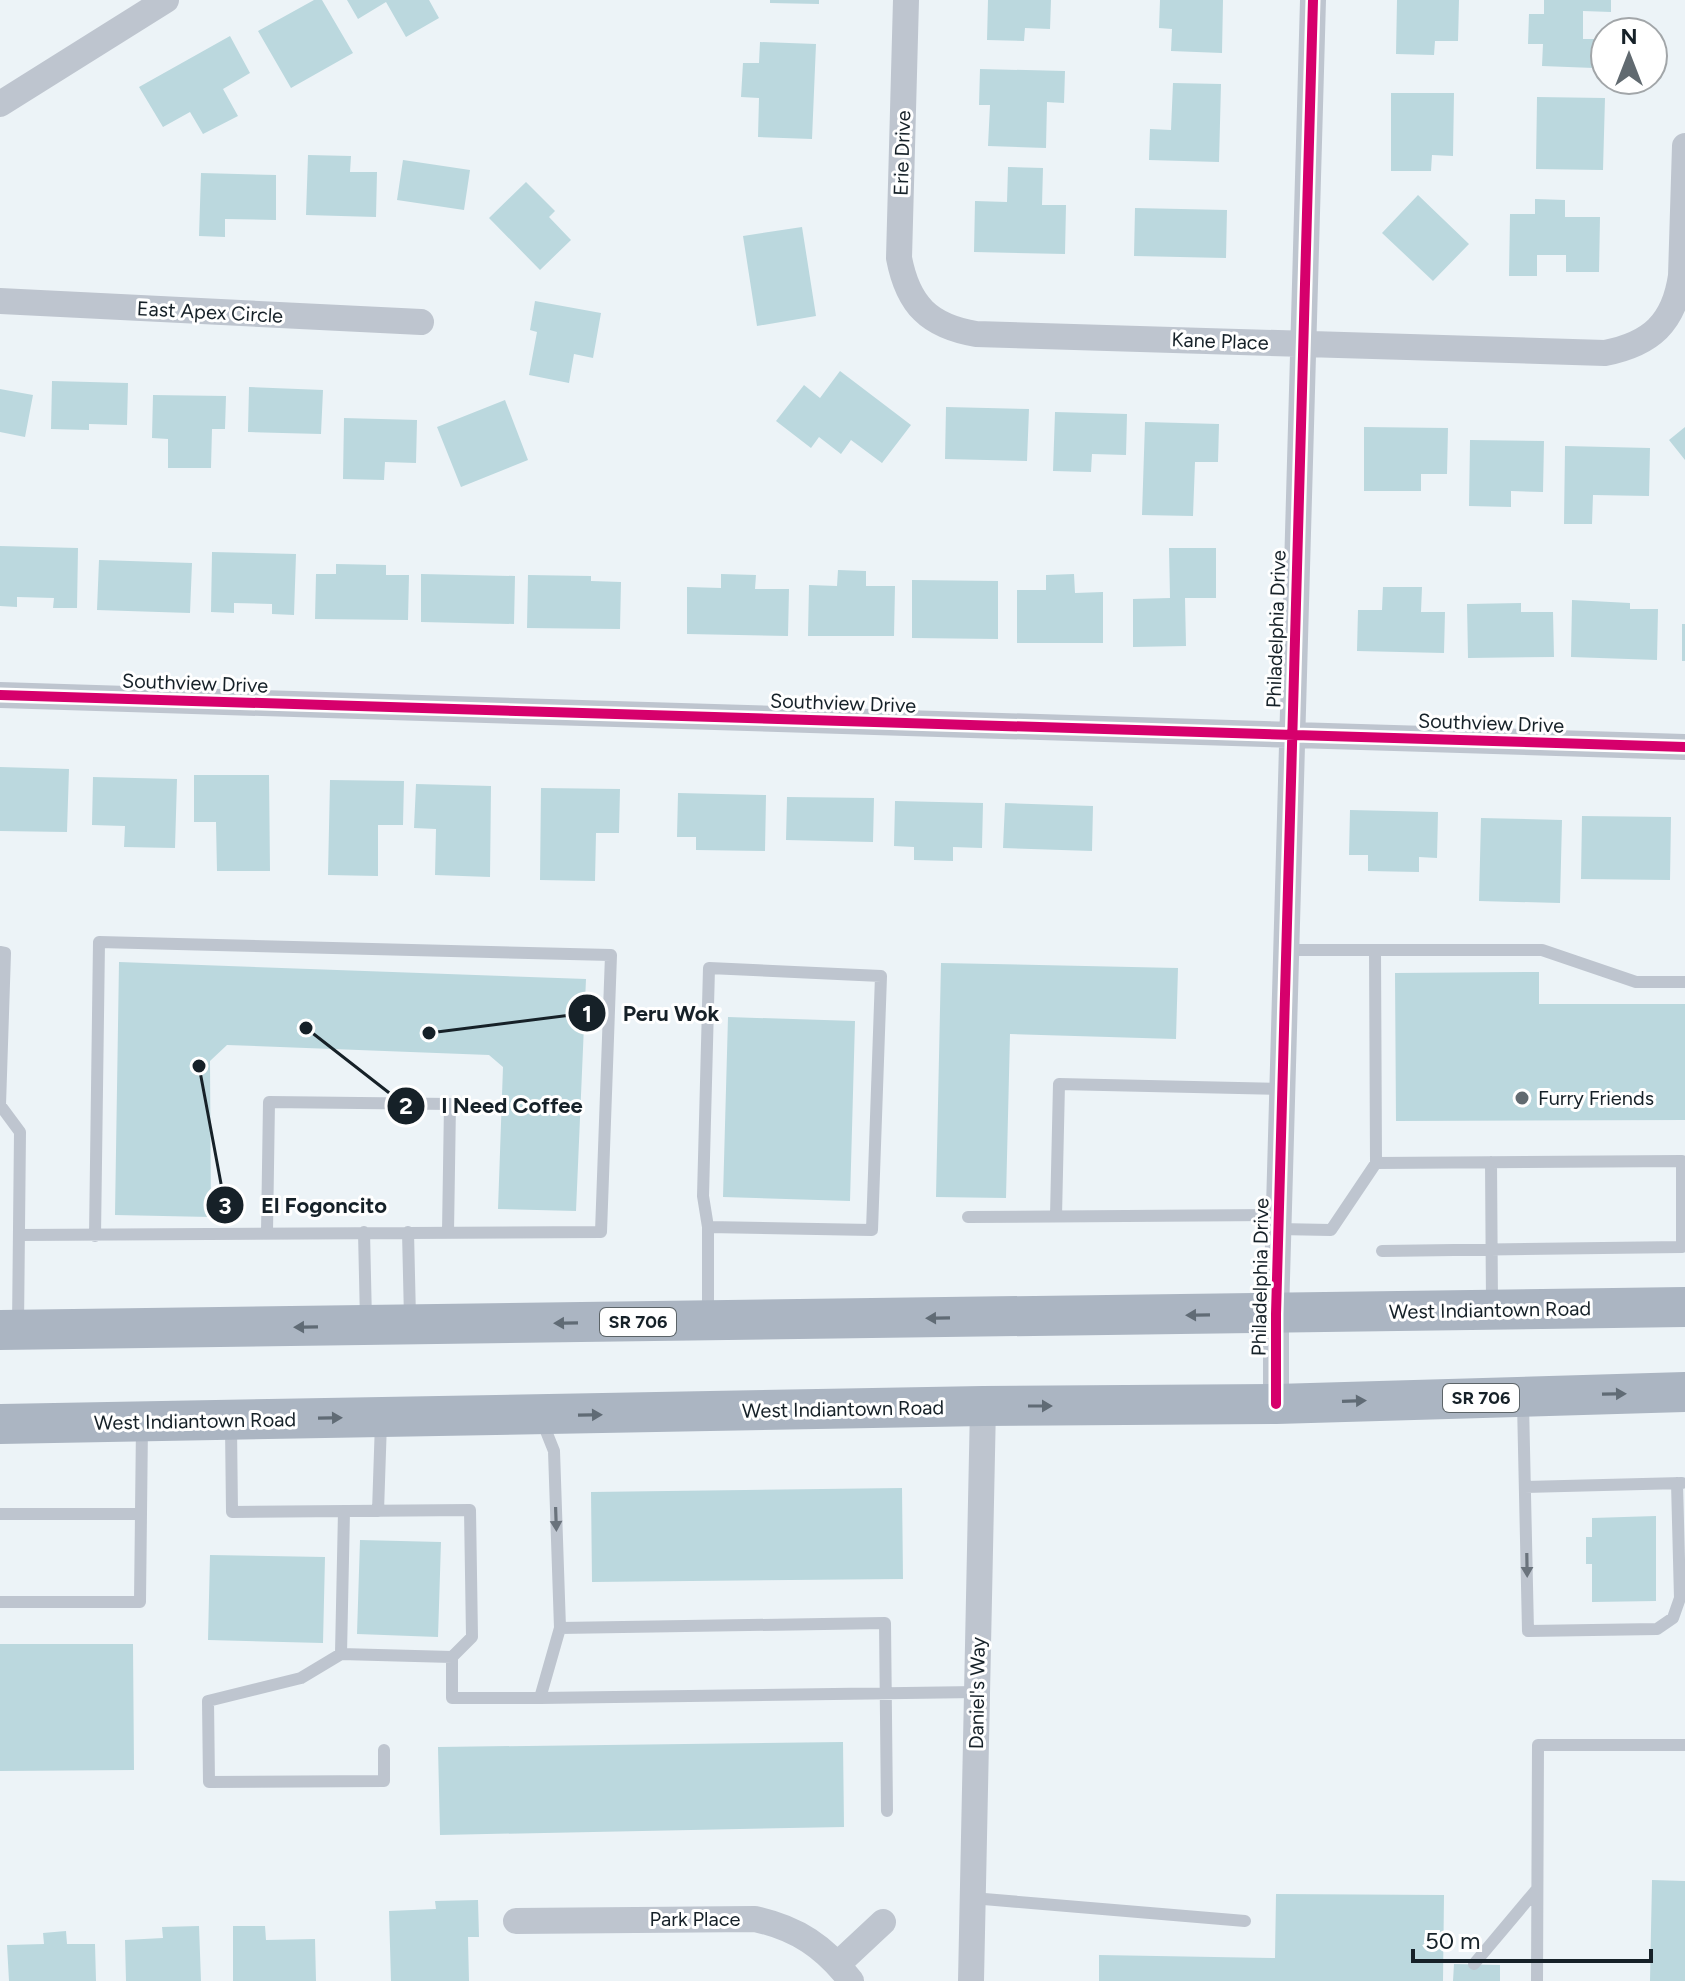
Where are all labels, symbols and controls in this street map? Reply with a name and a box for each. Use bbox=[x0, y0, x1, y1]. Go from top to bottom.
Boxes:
north arrow bbox=[1589, 16, 1669, 96]
text: N bbox=[1620, 23, 1638, 50]
street label: Erie Drive bbox=[889, 110, 915, 196]
street label: East Apex Circle bbox=[136, 296, 284, 328]
street label: Kane Place bbox=[1171, 327, 1269, 355]
street label: Philadelphia Drive bbox=[1261, 550, 1291, 708]
street label: Southview Drive bbox=[122, 668, 269, 698]
street label: Southview Drive bbox=[770, 688, 917, 718]
street label: Southview Drive bbox=[1418, 708, 1565, 738]
callout: Peru Wok bbox=[567, 990, 736, 1036]
text: 1 bbox=[582, 999, 592, 1028]
text: Peru Wok bbox=[623, 1000, 719, 1027]
callout: I Need Coffee bbox=[386, 1083, 599, 1129]
place label: Furry Friends bbox=[1538, 1086, 1654, 1110]
marker: Furry Friends bbox=[1513, 1089, 1531, 1107]
text: 2 bbox=[399, 1091, 413, 1120]
text: I Need Coffee bbox=[441, 1092, 583, 1119]
callout: El Fogoncito bbox=[205, 1182, 403, 1228]
text: 3 bbox=[218, 1191, 232, 1220]
text: El Fogoncito bbox=[261, 1192, 387, 1219]
street label: Philadelphia Drive bbox=[1247, 1198, 1273, 1356]
street label: West Indiantown Road bbox=[1389, 1296, 1591, 1324]
road number: SR 706 bbox=[600, 1308, 676, 1336]
one-way arrow bbox=[1185, 1308, 1210, 1321]
one-way arrow bbox=[925, 1312, 950, 1324]
one-way arrow bbox=[553, 1317, 578, 1329]
one-way arrow bbox=[293, 1320, 318, 1333]
road number: SR 706 bbox=[1443, 1384, 1519, 1412]
one-way arrow bbox=[1602, 1388, 1627, 1400]
street label: West Indiantown Road bbox=[742, 1395, 944, 1423]
one-way arrow bbox=[1342, 1395, 1367, 1408]
one-way arrow bbox=[1028, 1399, 1053, 1412]
street label: West Indiantown Road bbox=[94, 1407, 296, 1435]
one-way arrow bbox=[578, 1408, 603, 1421]
one-way arrow bbox=[318, 1412, 343, 1424]
one-way arrow bbox=[550, 1507, 563, 1532]
one-way arrow bbox=[1520, 1553, 1533, 1578]
street label: Daniel's Way bbox=[964, 1636, 990, 1749]
street label: Park Place bbox=[650, 1907, 741, 1931]
scale bar bbox=[1413, 1913, 1651, 1963]
text: 50 m bbox=[1425, 1926, 1481, 1955]

